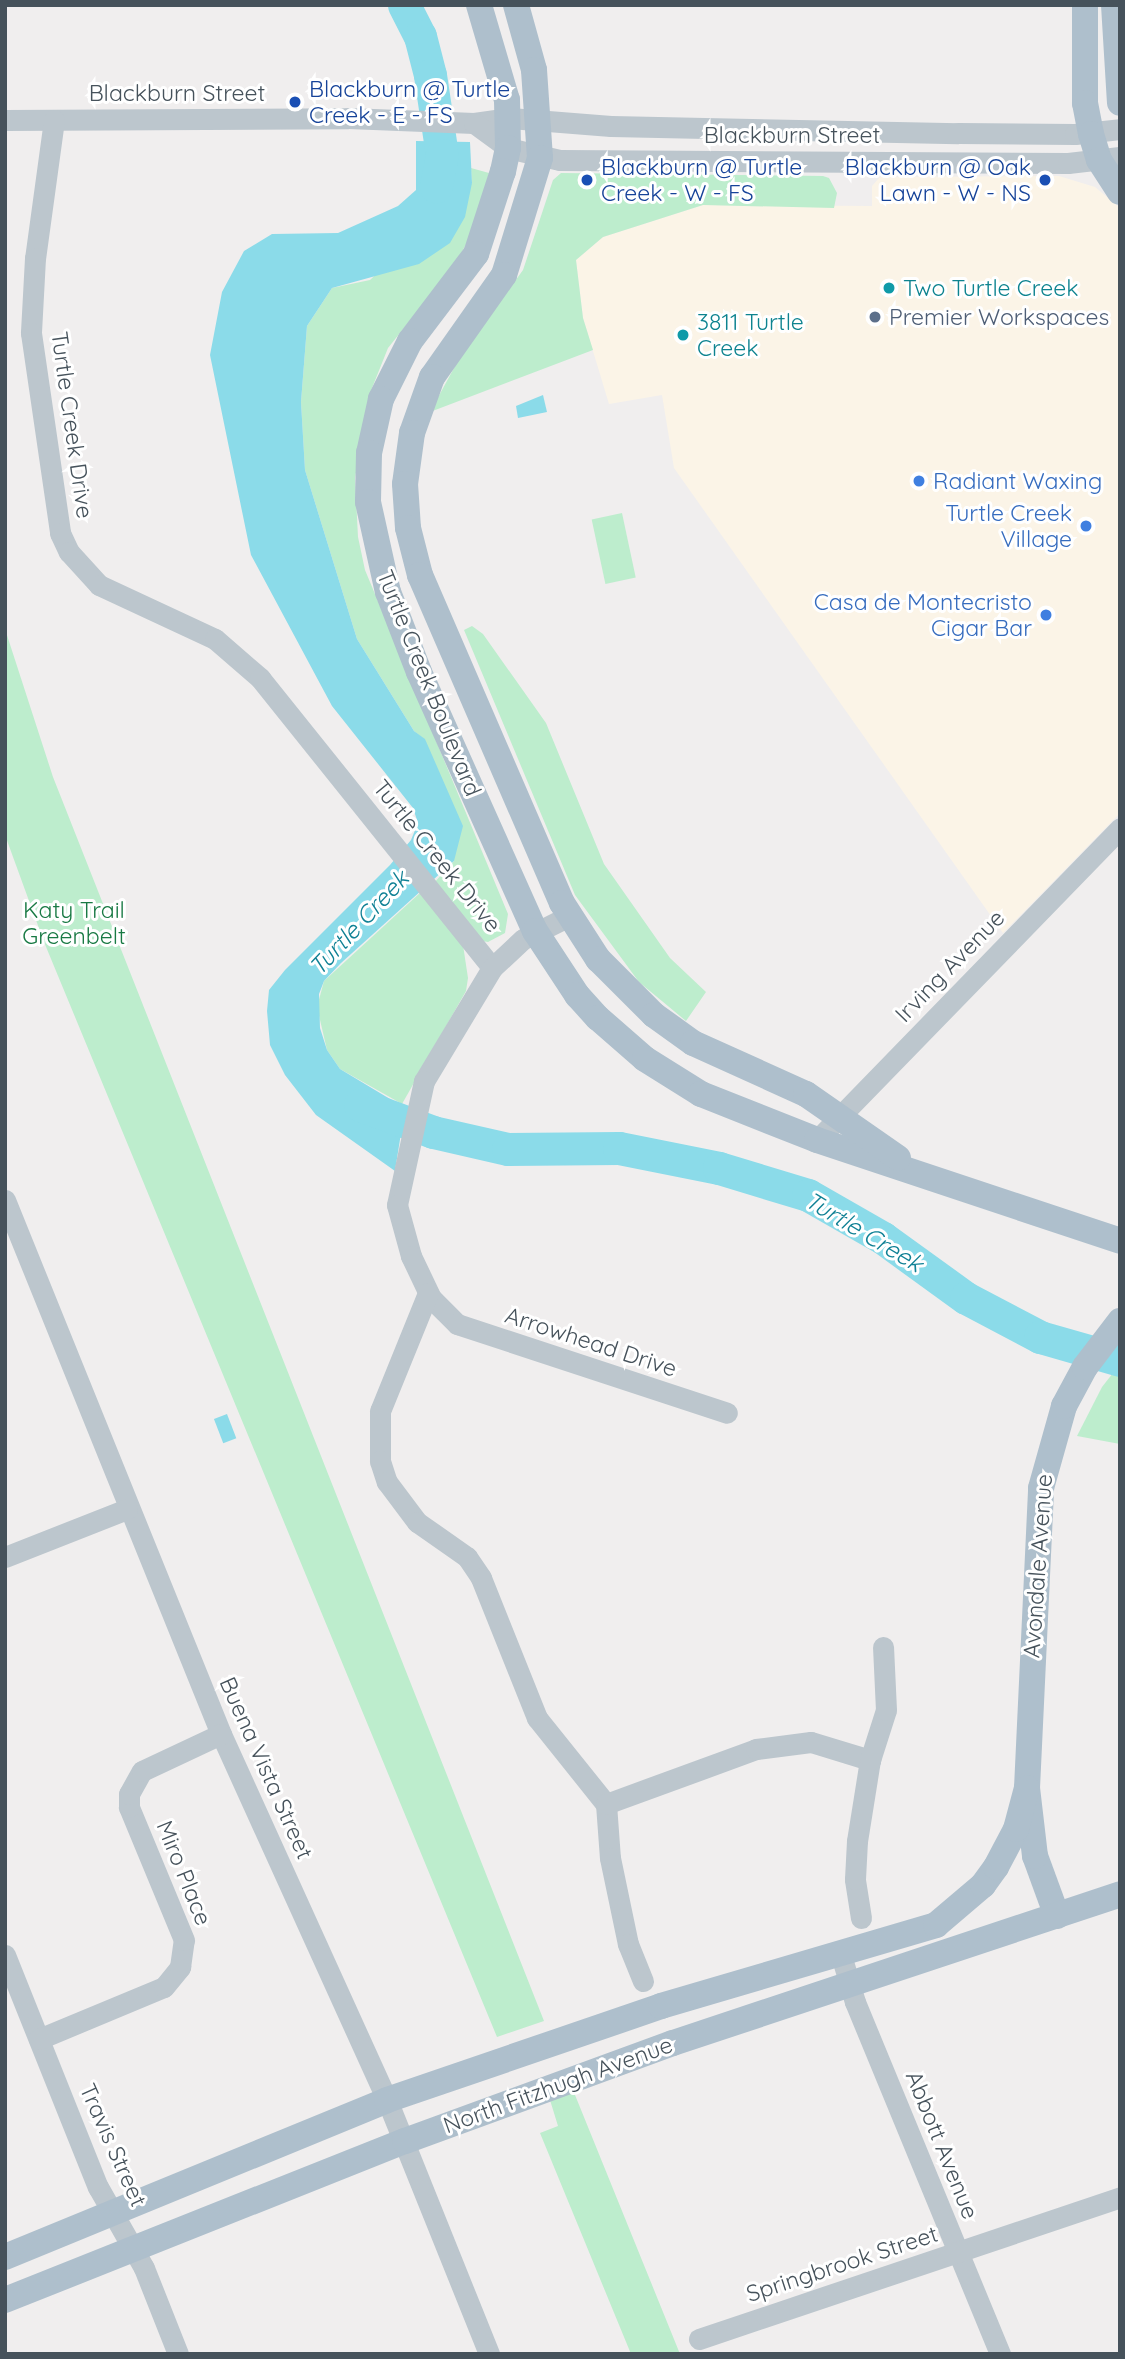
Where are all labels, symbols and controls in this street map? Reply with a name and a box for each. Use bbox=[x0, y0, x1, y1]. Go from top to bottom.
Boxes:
place label: Blackburn @ Turtle Creek - E - FS bbox=[309, 75, 510, 129]
street label: Blackburn Street bbox=[89, 79, 265, 107]
marker: Blackburn @ Turtle Creek - E - FS bbox=[287, 94, 303, 110]
street label: Blackburn Street bbox=[704, 121, 880, 149]
place label: Blackburn @ Turtle Creek - W - FS bbox=[601, 153, 802, 207]
place label: Blackburn @ Oak Lawn - W - NS bbox=[845, 153, 1031, 207]
marker: Blackburn @ Turtle Creek - W - FS bbox=[579, 172, 595, 188]
marker: Blackburn @ Oak Lawn - W - NS bbox=[1037, 172, 1053, 188]
place label: Two Turtle Creek bbox=[903, 274, 1078, 302]
marker: Two Turtle Creek bbox=[881, 280, 897, 296]
place label: Premier Workspaces bbox=[889, 303, 1109, 331]
place label: 3811 Turtle Creek bbox=[697, 308, 804, 362]
marker: Premier Workspaces bbox=[867, 309, 883, 325]
marker: 3811 Turtle Creek bbox=[675, 327, 691, 343]
street label: Turtle Creek Drive bbox=[45, 330, 99, 520]
place label: Radiant Waxing bbox=[933, 467, 1102, 495]
marker: Radiant Waxing bbox=[911, 473, 927, 489]
place label: Turtle Creek Village bbox=[945, 499, 1072, 553]
marker: Turtle Creek Village bbox=[1078, 518, 1094, 534]
street label: Turtle Creek Boulevard bbox=[371, 566, 487, 800]
place label: Casa de Montecristo Cigar Bar bbox=[814, 588, 1032, 642]
marker: Casa de Montecristo Cigar Bar bbox=[1038, 607, 1054, 623]
street label: Turtle Creek Drive bbox=[367, 774, 507, 938]
water label: Turtle Creek bbox=[303, 865, 415, 981]
park label: Katy Trail Greenbelt bbox=[22, 896, 126, 950]
street label: Irving Avenue bbox=[890, 904, 1010, 1028]
water label: Turtle Creek bbox=[800, 1186, 928, 1278]
street label: Arrowhead Drive bbox=[502, 1301, 680, 1383]
street label: Avondale Avenue bbox=[1018, 1473, 1058, 1659]
street label: Buena Vista Street bbox=[213, 1673, 319, 1863]
street label: Miro Place bbox=[151, 1817, 217, 1929]
street label: North Fitzhugh Avenue bbox=[440, 2031, 676, 2139]
street label: Abbott Avenue bbox=[900, 2067, 984, 2223]
street label: Travis Street bbox=[74, 2079, 152, 2211]
street label: Springbrook Street bbox=[743, 2220, 941, 2308]

